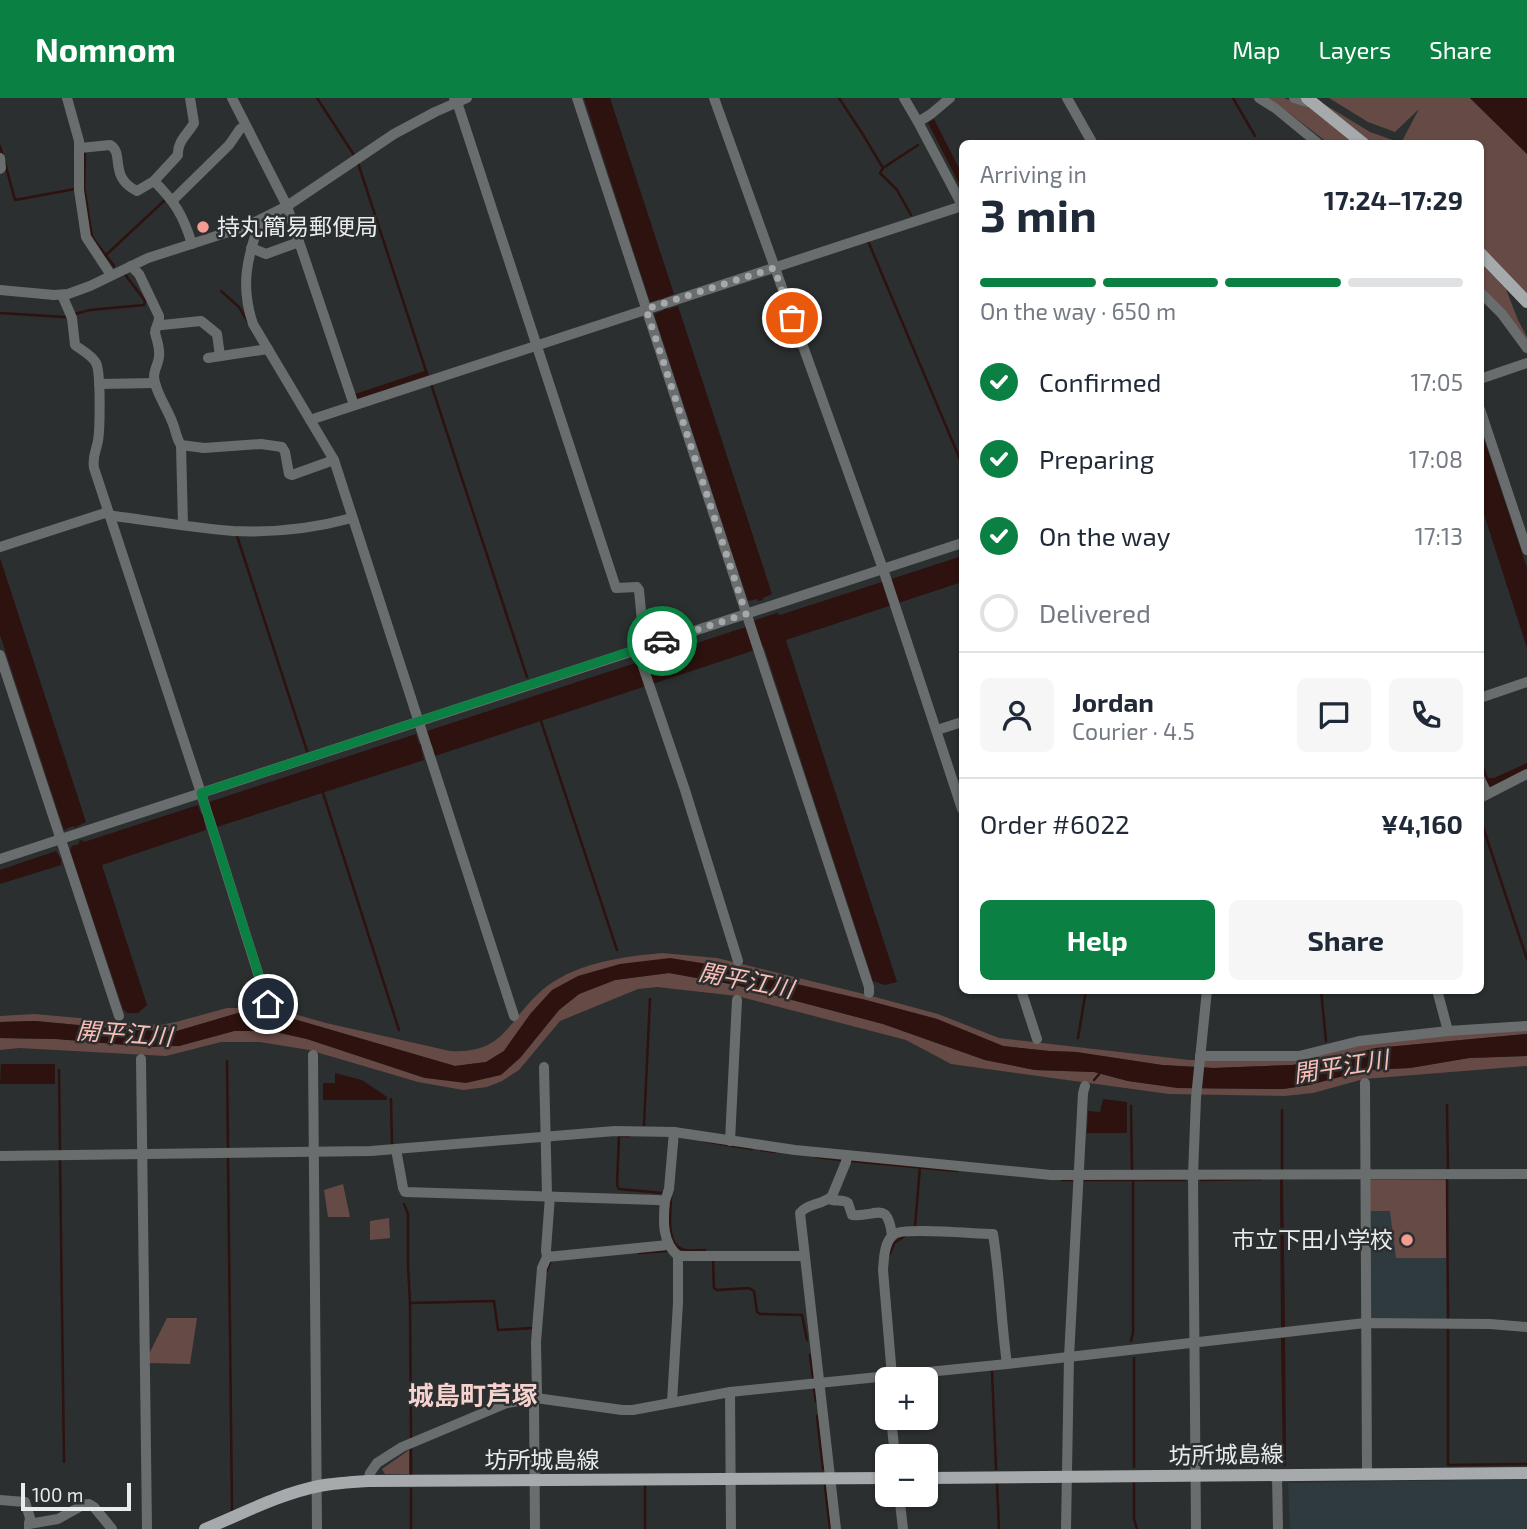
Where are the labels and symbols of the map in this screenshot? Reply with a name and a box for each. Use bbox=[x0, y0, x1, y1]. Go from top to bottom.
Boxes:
place label: 持丸簡易郵便局 bbox=[217, 212, 378, 240]
marker: 持丸簡易郵便局 bbox=[195, 219, 211, 235]
pin bbox=[762, 288, 822, 348]
courier bbox=[627, 606, 697, 676]
water label: 開平江川 bbox=[696, 956, 799, 1003]
pin bbox=[238, 974, 298, 1034]
water label: 開平江川 bbox=[75, 1015, 176, 1051]
water label: 開平江川 bbox=[1291, 1043, 1393, 1087]
place label: 市立下田小学校 bbox=[1232, 1225, 1393, 1253]
marker: 市立下田小学校 bbox=[1399, 1232, 1415, 1248]
district label: 城島町芦塚 bbox=[408, 1379, 538, 1410]
street label: 坊所城島線 bbox=[1168, 1439, 1284, 1469]
street label: 坊所城島線 bbox=[485, 1445, 600, 1473]
scale bar bbox=[21, 1480, 131, 1512]

